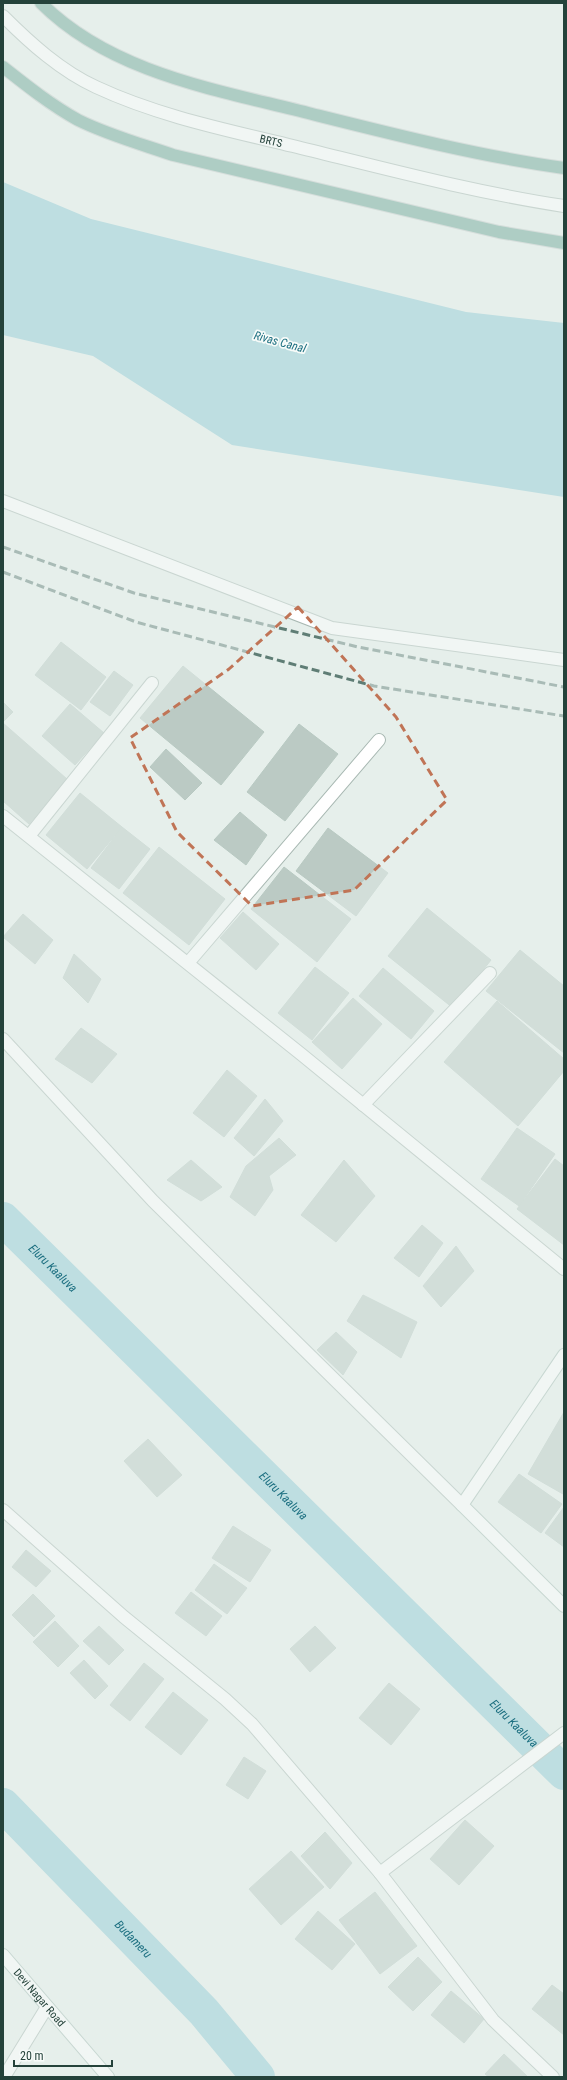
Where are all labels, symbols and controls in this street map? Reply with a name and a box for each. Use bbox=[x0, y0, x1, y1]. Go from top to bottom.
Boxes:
street label: BRTS bbox=[258, 132, 284, 150]
water label: Rivas Canal bbox=[252, 328, 308, 356]
water label: Eluru Kaaluva bbox=[26, 1241, 80, 1295]
water label: Eluru Kaaluva bbox=[256, 1469, 310, 1523]
water label: Eluru Kaaluva bbox=[487, 1697, 541, 1750]
water label: Budameru bbox=[112, 1918, 155, 1961]
street label: Devi Nagar Road bbox=[11, 1966, 68, 2029]
scale bar bbox=[14, 2042, 112, 2068]
text: 20 m bbox=[20, 2049, 44, 2063]

